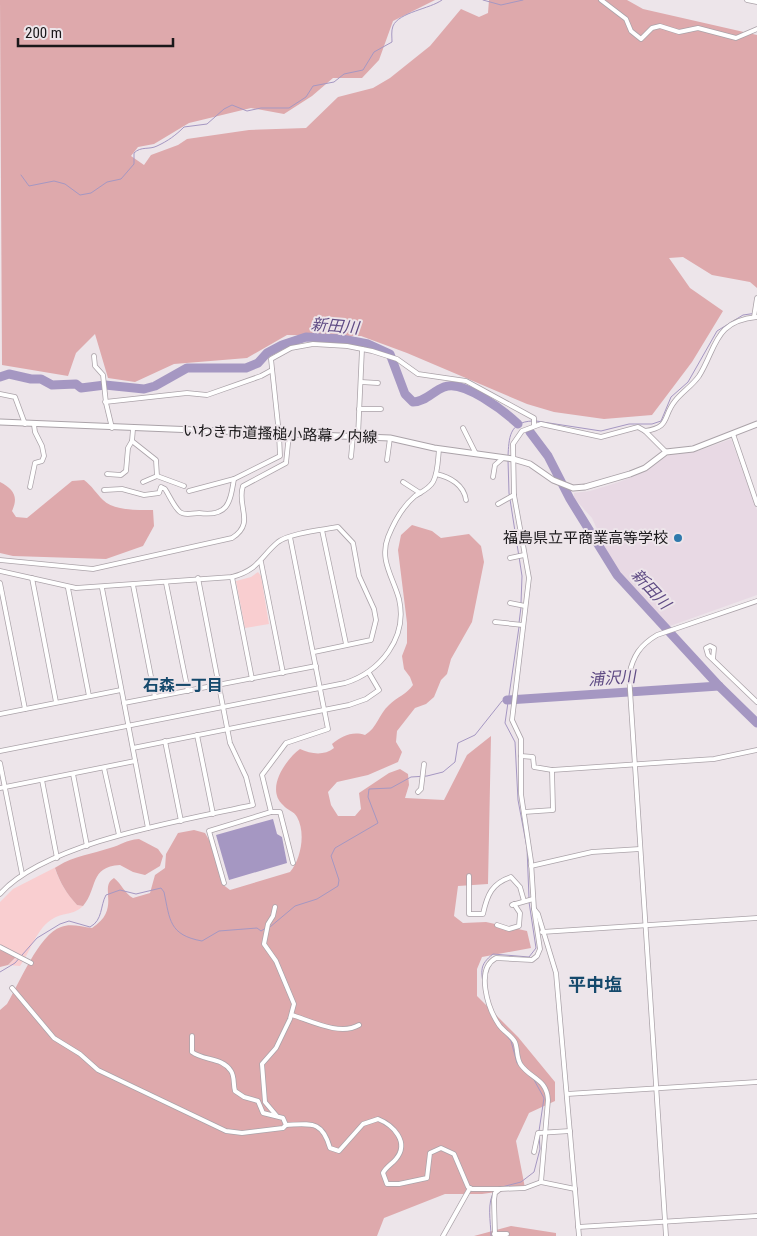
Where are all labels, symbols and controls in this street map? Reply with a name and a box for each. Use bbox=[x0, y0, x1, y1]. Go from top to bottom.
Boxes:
scale bar bbox=[18, 15, 172, 47]
text: 200 m bbox=[25, 24, 62, 42]
water label: 新田川 bbox=[310, 314, 362, 338]
street label: いわき市道搔槌小路幕ノ内線 bbox=[182, 422, 378, 446]
place label: 福島県立平商業高等学校 bbox=[503, 529, 668, 547]
marker: 福島県立平商業高等学校 bbox=[672, 532, 684, 544]
water label: 新田川 bbox=[628, 565, 676, 614]
water label: 浦沢川 bbox=[587, 667, 639, 689]
district label: 石森一丁目 bbox=[143, 676, 223, 695]
district label: 平中塩 bbox=[568, 974, 622, 995]

